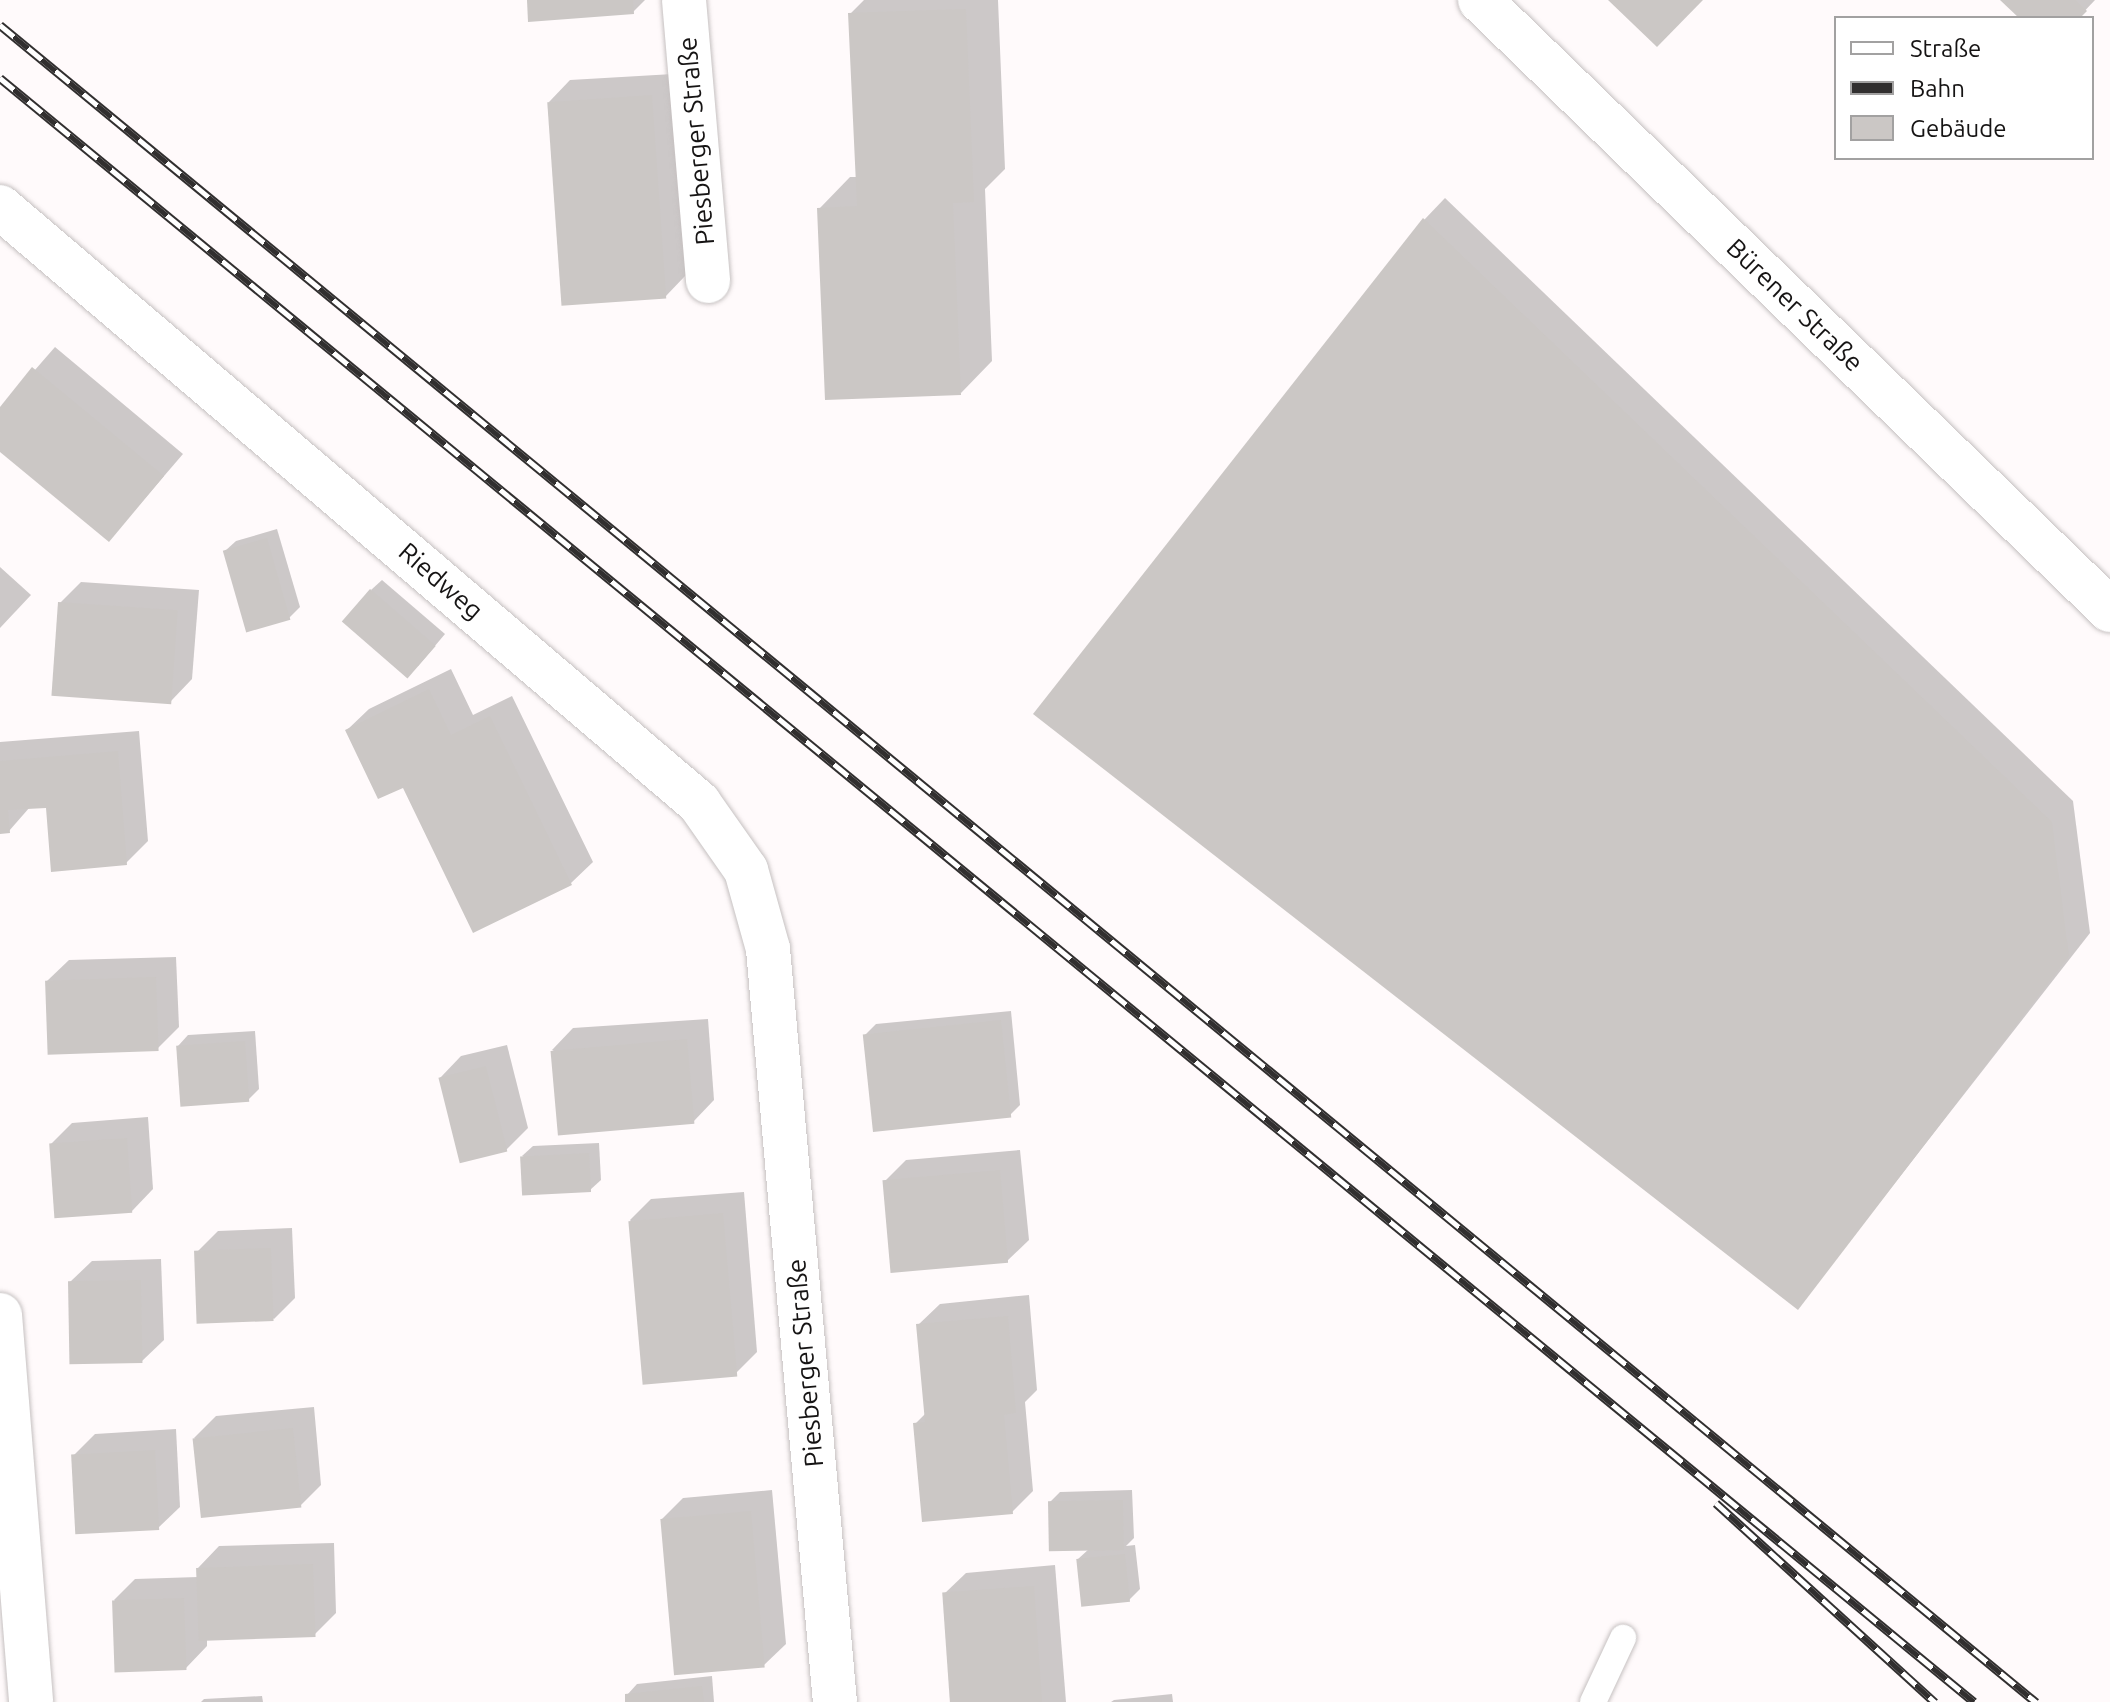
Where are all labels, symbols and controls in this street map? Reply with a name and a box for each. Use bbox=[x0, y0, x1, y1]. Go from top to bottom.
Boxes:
legend bbox=[1834, 16, 2094, 160]
text: Straße bbox=[1910, 35, 1981, 62]
street label: Piesberger Straße bbox=[671, 36, 721, 246]
text: Bahn bbox=[1910, 75, 1965, 102]
text: Gebäude bbox=[1910, 115, 2007, 142]
street label: Bürener Straße bbox=[1720, 232, 1870, 378]
street label: Riedweg bbox=[392, 536, 490, 626]
street label: Piesberger Straße bbox=[780, 1258, 830, 1468]

